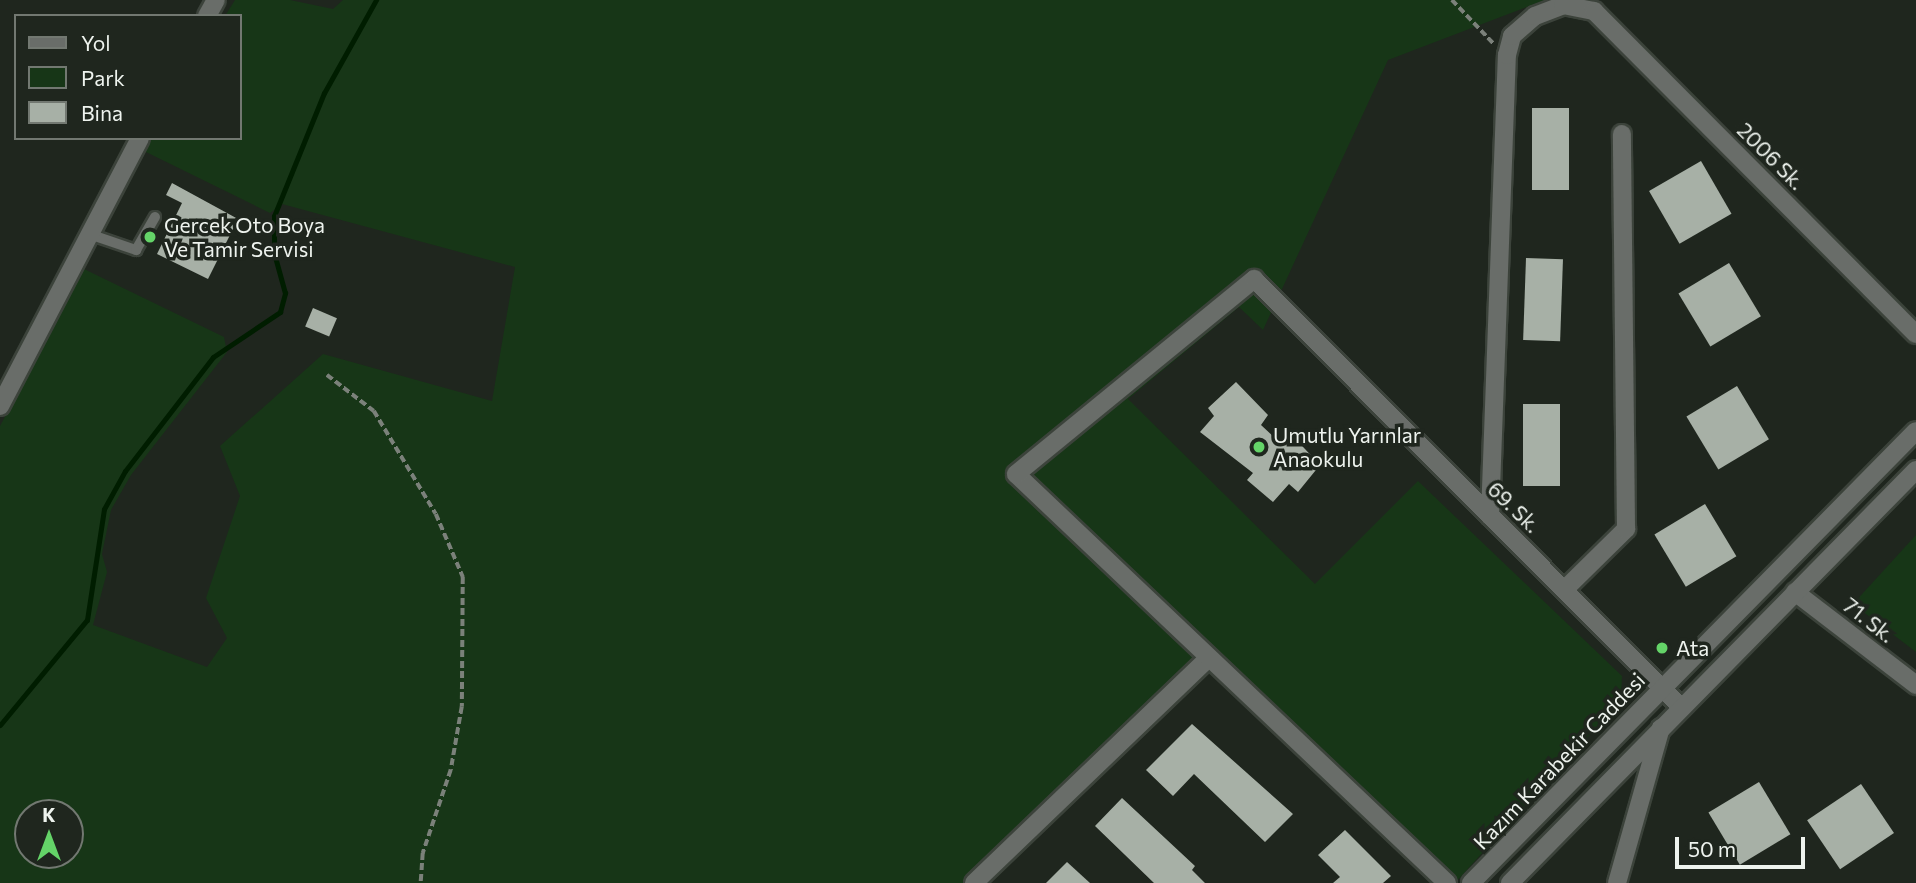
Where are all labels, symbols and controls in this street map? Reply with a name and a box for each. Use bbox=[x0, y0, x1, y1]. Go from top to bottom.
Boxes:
legend bbox=[14, 14, 242, 140]
text: Yol bbox=[81, 30, 111, 55]
text: Park bbox=[81, 65, 125, 90]
text: Bina bbox=[81, 100, 123, 125]
street label: 2006 Sk. bbox=[1732, 117, 1810, 195]
place label: Gercek Oto Boya Ve Tamir Servisi bbox=[164, 212, 325, 262]
marker: Gercek Oto Boya Ve Tamir Servisi bbox=[142, 229, 158, 245]
place label: Umutlu Yarınlar Anaokulu bbox=[1273, 422, 1421, 472]
marker: Umutlu Yarınlar Anaokulu bbox=[1251, 439, 1267, 455]
street label: 69. Sk. bbox=[1483, 476, 1545, 538]
street label: 71. Sk. bbox=[1839, 592, 1899, 648]
place label: Ata bbox=[1676, 635, 1709, 661]
marker: Ata bbox=[1654, 640, 1670, 656]
street label: Kazım Karabekir Caddesi bbox=[1468, 667, 1650, 855]
north arrow bbox=[14, 799, 84, 869]
text: K bbox=[42, 803, 56, 826]
scale bar bbox=[1678, 824, 1808, 868]
text: 50 m bbox=[1688, 836, 1736, 861]

